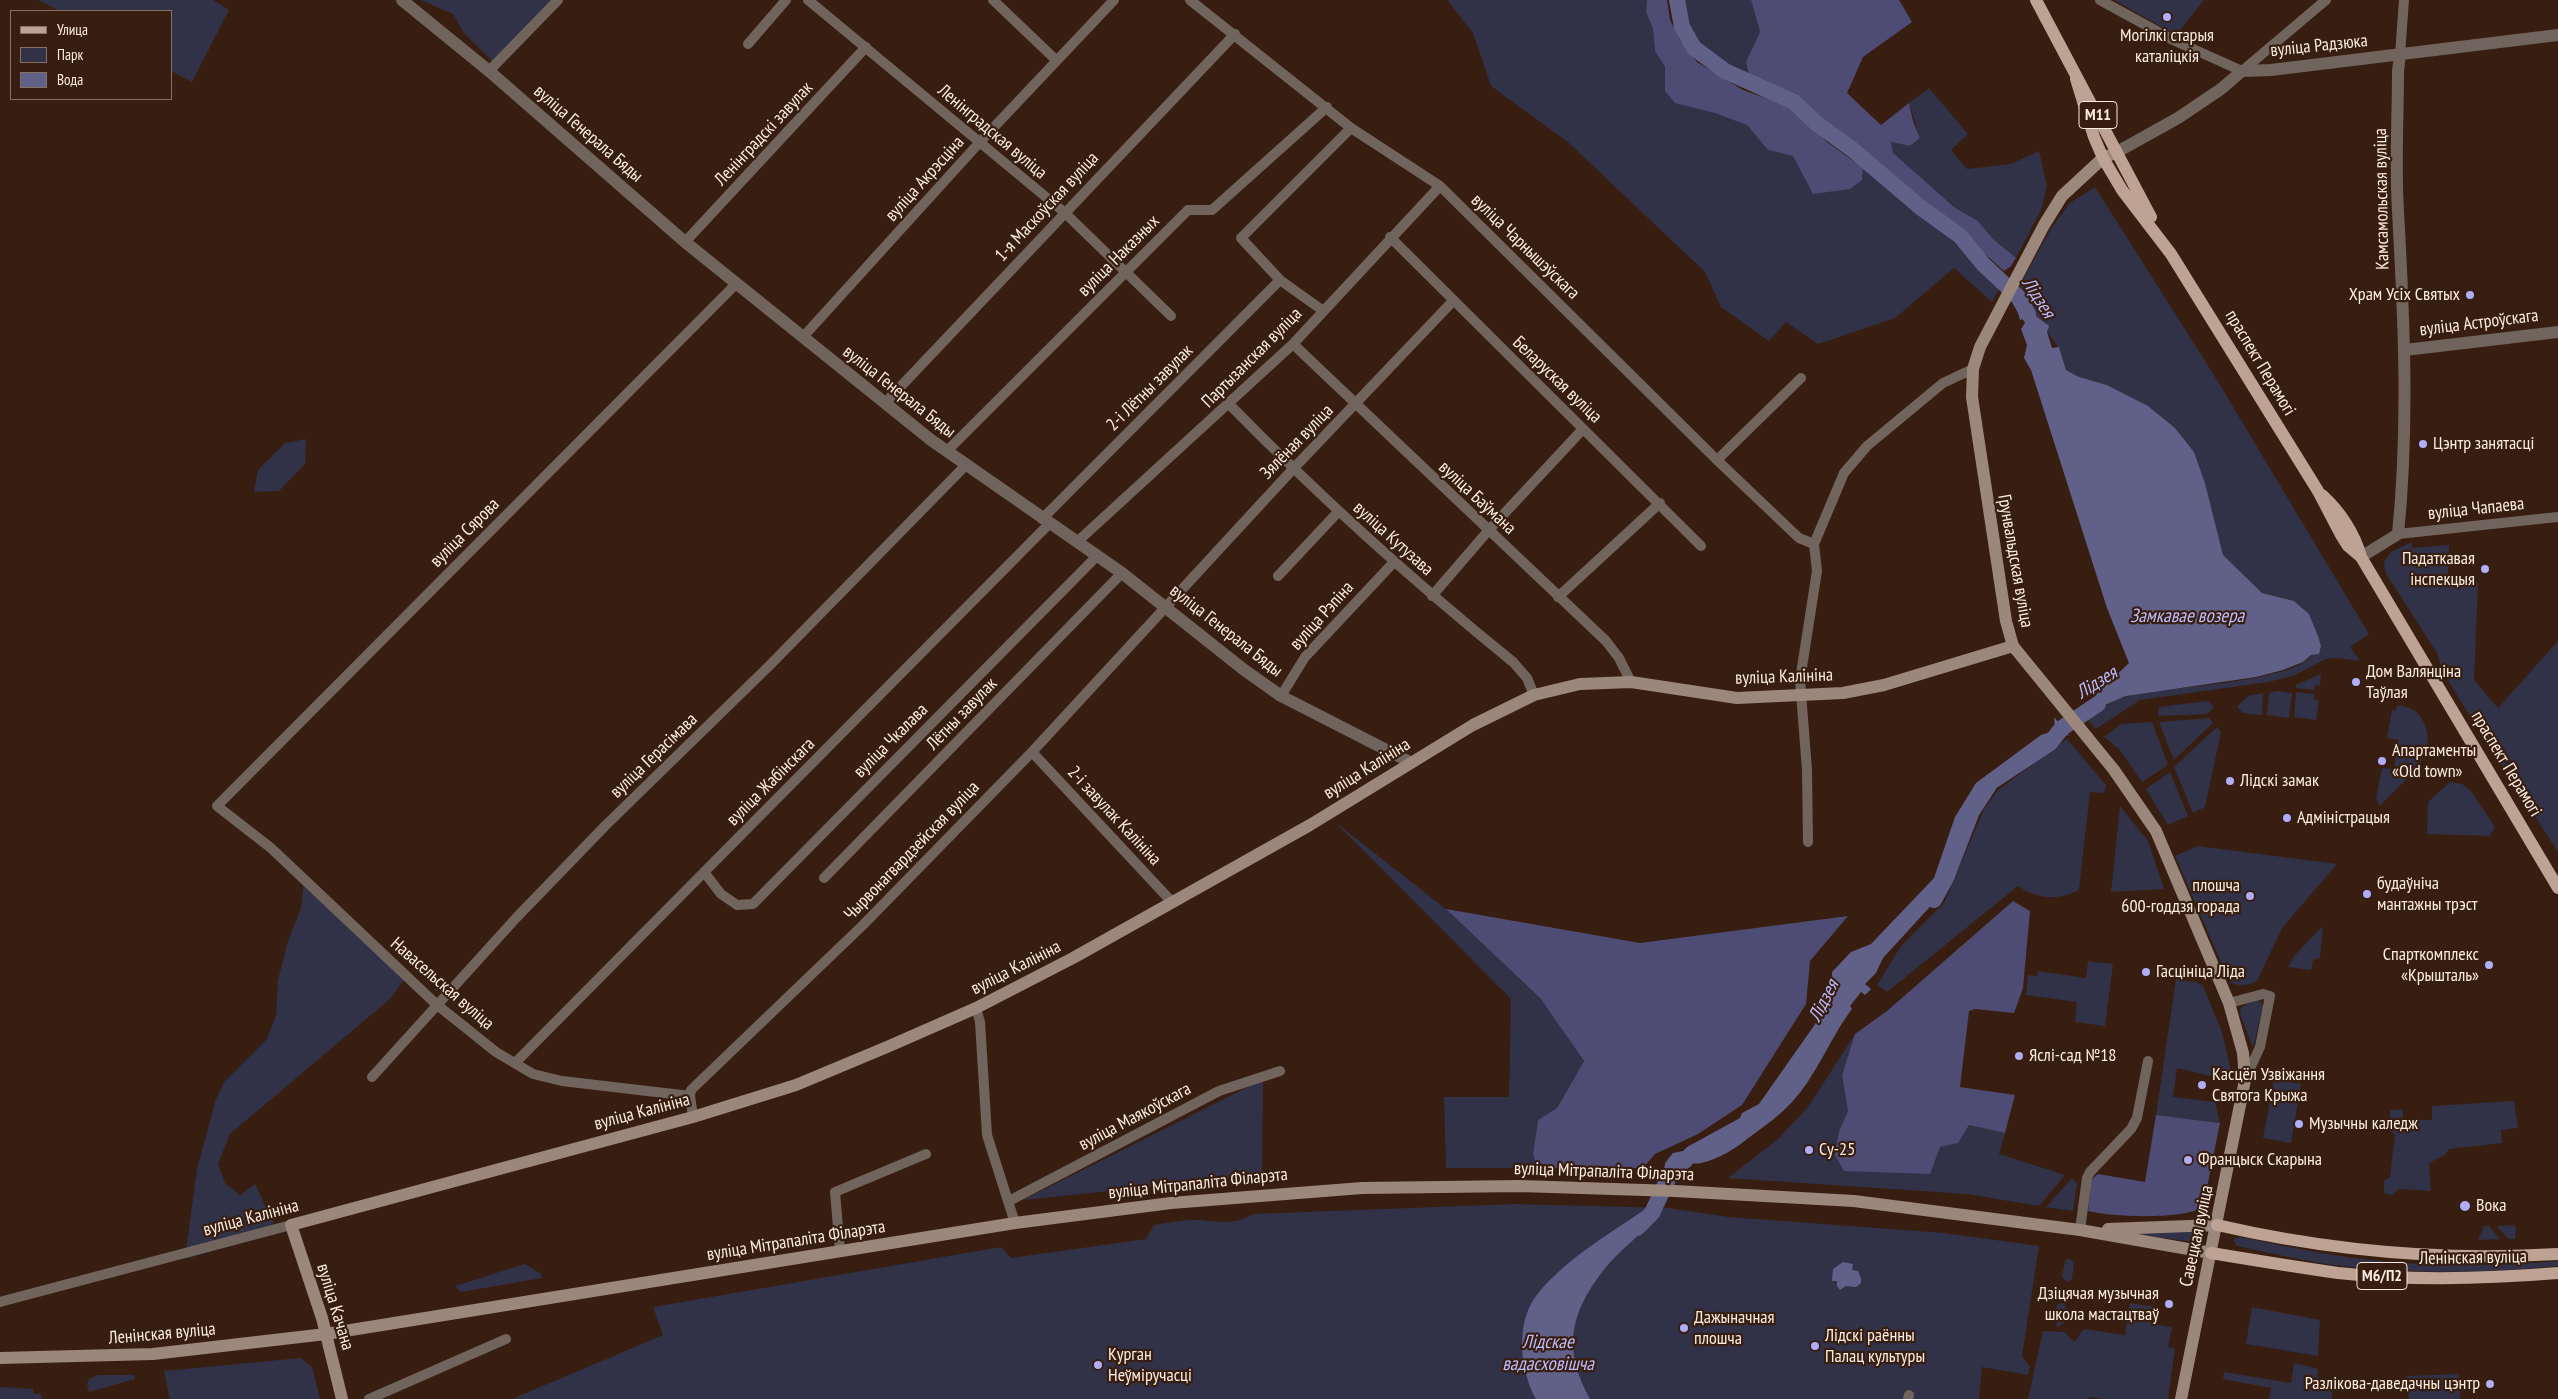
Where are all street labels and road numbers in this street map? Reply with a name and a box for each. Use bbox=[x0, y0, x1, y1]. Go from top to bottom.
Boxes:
street label: вуліца Радзюка bbox=[2269, 30, 2369, 62]
street label: Ленінградскі завулак bbox=[710, 78, 818, 190]
street label: Ленінградская вуліца bbox=[933, 80, 1051, 184]
street label: вуліца Генерала Бяды bbox=[529, 81, 647, 187]
road number: М11 bbox=[2079, 102, 2117, 128]
street label: Камсамольская вуліца bbox=[2370, 128, 2394, 270]
street label: вуліца Акрэсціна bbox=[881, 132, 969, 226]
street label: 1-я Маскоўская вуліца bbox=[991, 148, 1103, 266]
street label: вуліца Чарнышэўскага bbox=[1466, 190, 1584, 304]
street label: вуліца Наказных bbox=[1074, 211, 1164, 301]
street label: Партызанская вуліца bbox=[1197, 303, 1307, 413]
street label: вуліца Астроўскага bbox=[2418, 305, 2540, 341]
street label: праспект Перамогі bbox=[2220, 306, 2300, 420]
street label: Беларуская вуліца bbox=[1508, 332, 1606, 428]
street label: 2-і Лётны завулак bbox=[1102, 340, 1198, 436]
street label: вуліца Генерала Бяды bbox=[838, 341, 960, 443]
street label: Зялёная вуліца bbox=[1256, 400, 1338, 484]
street label: вуліца Баўмана bbox=[1434, 457, 1520, 539]
street label: Грунвальдская вуліца bbox=[1993, 493, 2037, 629]
street label: вуліца Чапаева bbox=[2427, 493, 2525, 525]
street label: вуліца Сярова bbox=[426, 494, 504, 572]
street label: вуліца Кутузава bbox=[1349, 497, 1437, 581]
street label: вуліца Рэпіна bbox=[1286, 577, 1358, 655]
street label: вуліца Генерала Бяды bbox=[1165, 580, 1287, 682]
street label: вуліца Калініна bbox=[1735, 664, 1833, 690]
street label: Лётны завулак bbox=[922, 673, 1002, 755]
street label: вуліца Чкалава bbox=[849, 699, 933, 783]
street label: праспект Перамогі bbox=[2466, 707, 2546, 821]
street label: вуліца Герасімава bbox=[606, 709, 702, 803]
street label: вуліца Жабінскага bbox=[723, 734, 819, 830]
street label: вуліца Калініна bbox=[1320, 734, 1414, 804]
street label: 2-і завулак Калініна bbox=[1063, 762, 1165, 870]
street label: Чырвонагвардзейская вуліца bbox=[840, 777, 984, 925]
street label: Навасельская вуліца bbox=[386, 933, 498, 1035]
street label: вуліца Калініна bbox=[967, 936, 1065, 1000]
street label: вуліца Маякоўскага bbox=[1075, 1078, 1195, 1156]
street label: вуліца Калініна bbox=[592, 1089, 692, 1135]
street label: вуліца Мітрапаліта Філарэта bbox=[1514, 1158, 1694, 1186]
street label: вуліца Мітрапаліта Філарэта bbox=[1107, 1164, 1289, 1204]
street label: Савецкая вуліца bbox=[2176, 1183, 2218, 1289]
street label: вуліца Калініна bbox=[201, 1195, 301, 1241]
street label: вуліца Мітрапаліта Філарэта bbox=[705, 1216, 887, 1266]
street label: Ленінская вуліца bbox=[2419, 1246, 2527, 1270]
street label: вуліца Качана bbox=[312, 1261, 358, 1353]
road number: М6/П2 bbox=[2357, 1262, 2407, 1290]
street label: Ленінская вуліца bbox=[107, 1319, 217, 1349]

